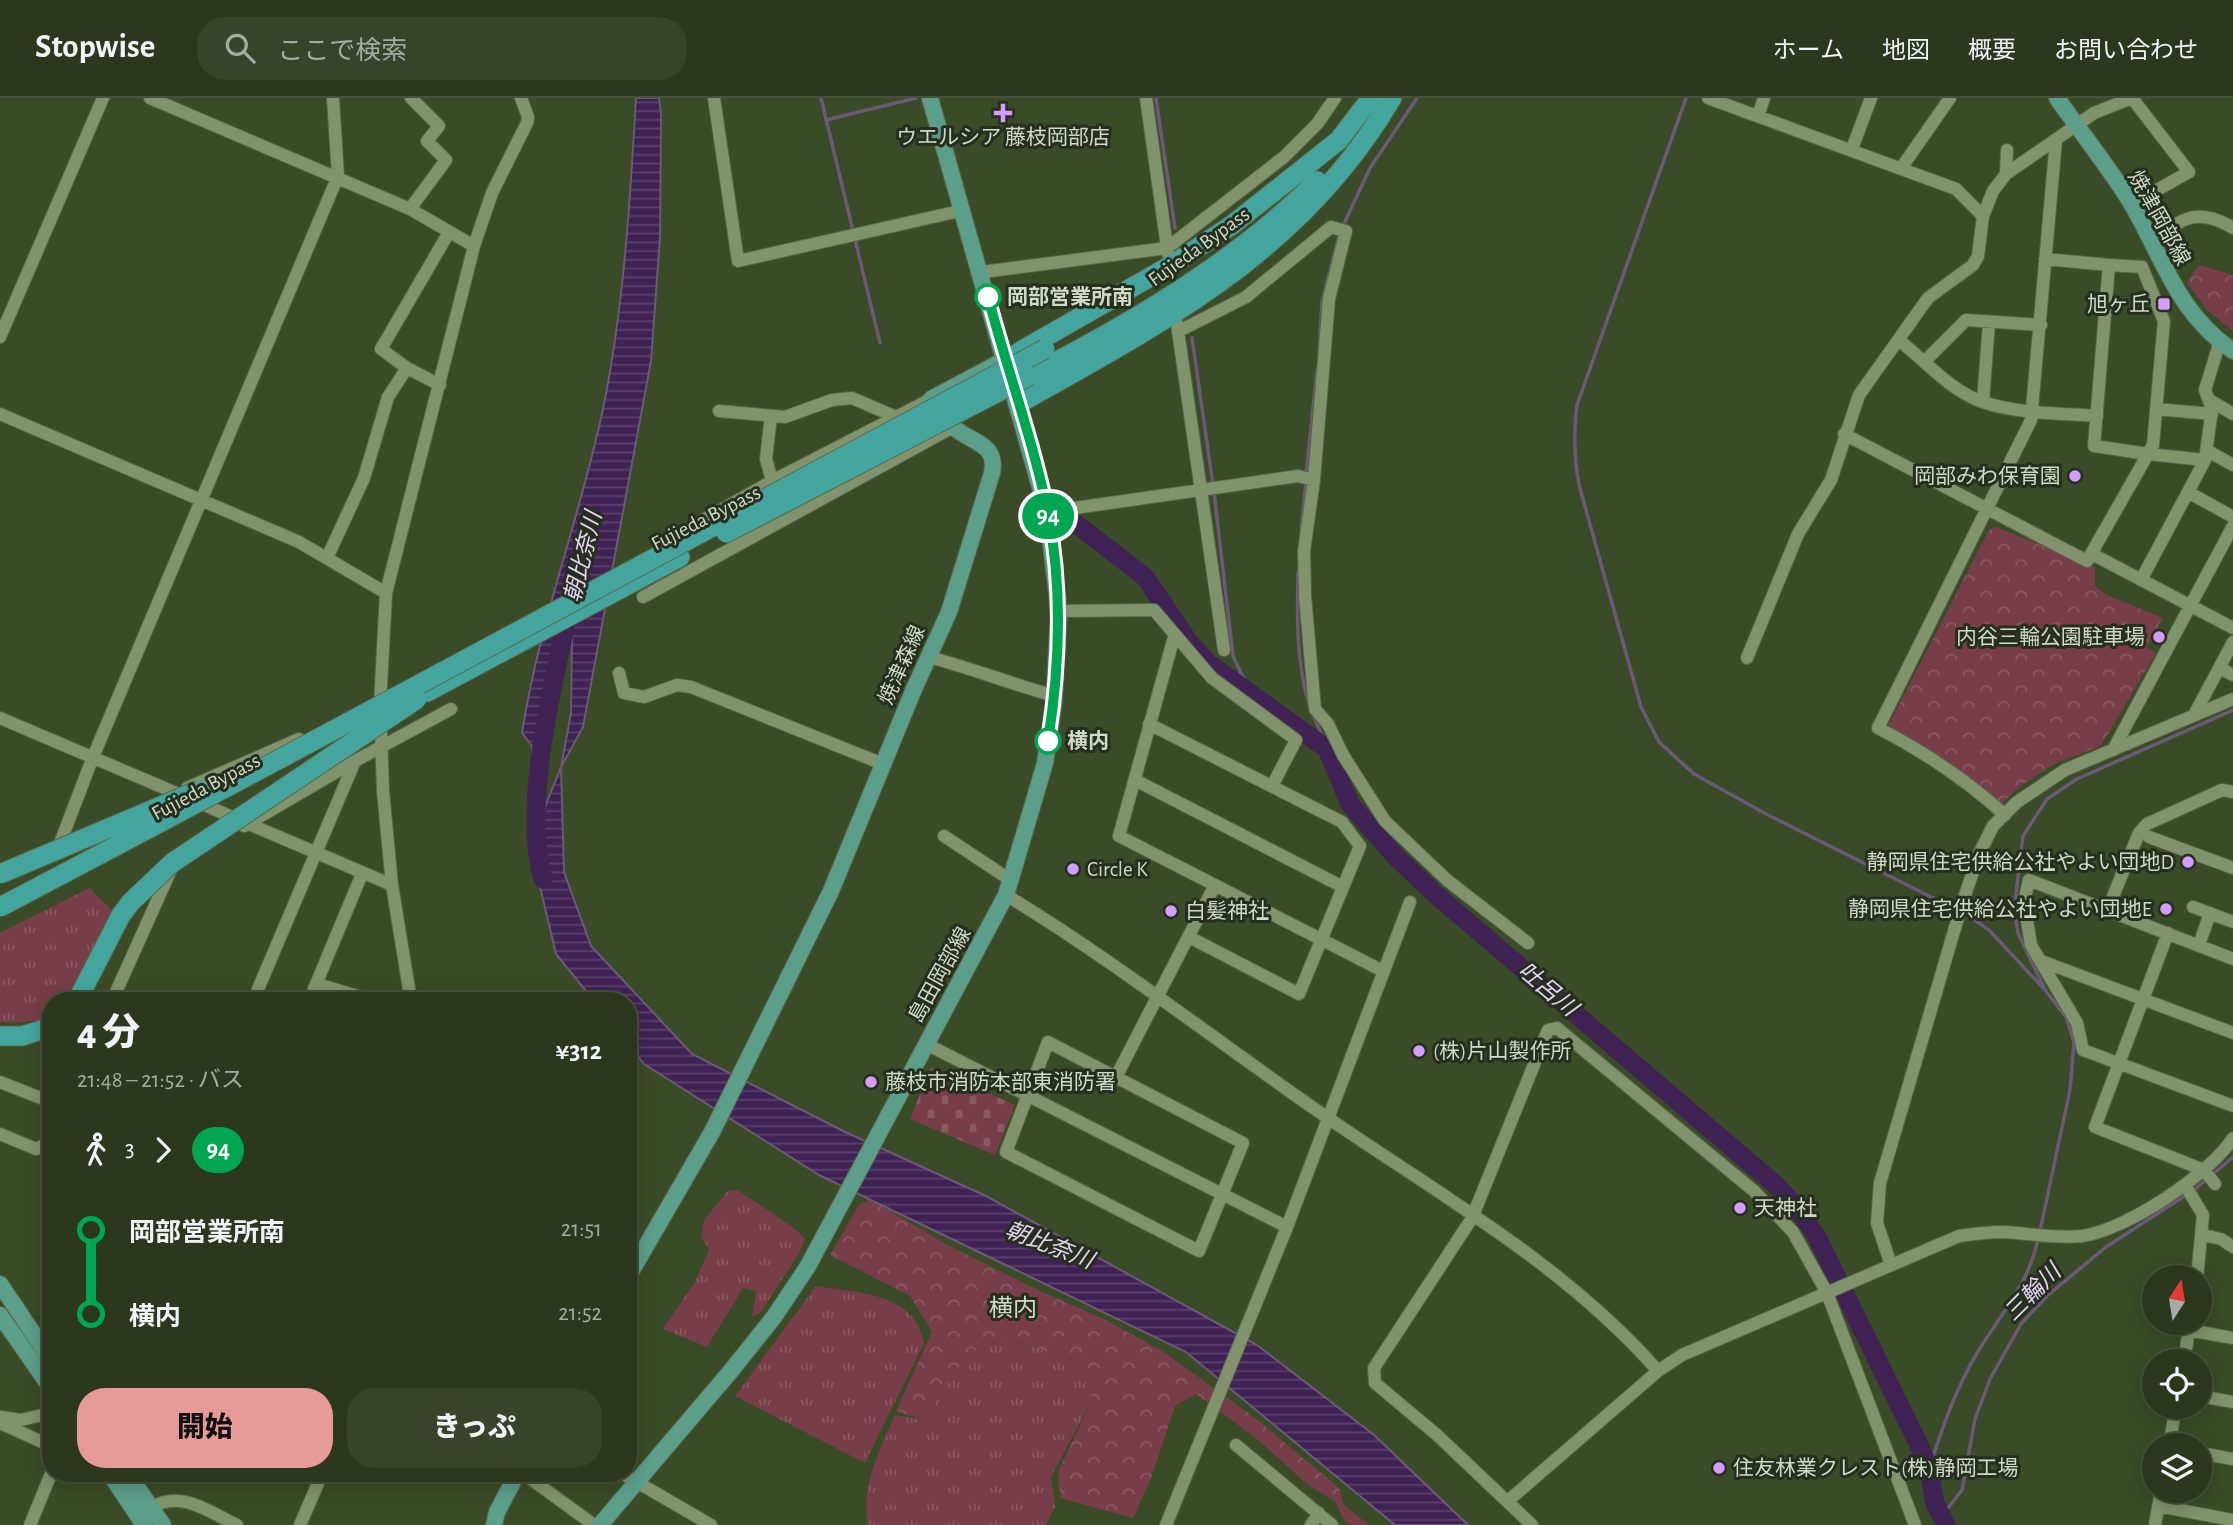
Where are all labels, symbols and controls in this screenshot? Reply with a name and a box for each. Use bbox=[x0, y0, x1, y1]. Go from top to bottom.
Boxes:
search box bbox=[197, 17, 687, 80]
icon: search bbox=[221, 29, 259, 67]
text: Stopwise bbox=[35, 31, 155, 64]
text: ここで検索 bbox=[277, 38, 407, 64]
text: ホーム bbox=[1773, 39, 1844, 63]
text: 地図 bbox=[1882, 39, 1930, 63]
text: 概要 bbox=[1968, 39, 2016, 63]
text: お問い合わせ bbox=[2054, 39, 2198, 63]
marker: ウエルシア 藤枝岡部店 bbox=[995, 105, 1011, 121]
place label: ウエルシア 藤枝岡部店 bbox=[896, 126, 1110, 148]
street label: 焼津岡部線 bbox=[2124, 167, 2195, 269]
street label: Fujieda Bypass bbox=[1145, 203, 1253, 291]
marker: 岡部営業所南 bbox=[975, 284, 1001, 310]
place label: 岡部営業所南 bbox=[1007, 286, 1133, 308]
place label: 旭ヶ丘 bbox=[2087, 293, 2150, 315]
marker: 旭ヶ丘 bbox=[2156, 296, 2172, 312]
place label: 岡部みわ保育園 bbox=[1914, 465, 2061, 487]
marker: 岡部みわ保育園 bbox=[2067, 468, 2083, 484]
street label: Fujieda Bypass bbox=[648, 482, 764, 554]
line badge: 94 bbox=[1016, 493, 1080, 539]
text: 94 bbox=[1036, 504, 1060, 528]
water label: 朝比奈川 bbox=[560, 506, 607, 604]
street label: 焼津森線 bbox=[874, 622, 929, 708]
place label: 内谷三輪公園駐車場 bbox=[1956, 626, 2145, 648]
marker: 内谷三輪公園駐車場 bbox=[2151, 629, 2167, 645]
marker: 横内 bbox=[1035, 728, 1061, 754]
place label: 横内 bbox=[1067, 729, 1109, 752]
street label: Fujieda Bypass bbox=[148, 750, 264, 824]
place label: 静岡県住宅供給公社やよい団地D bbox=[1866, 851, 2174, 873]
marker: 静岡県住宅供給公社やよい団地D bbox=[2180, 854, 2196, 870]
place label: Circle K bbox=[1087, 859, 1148, 880]
marker: Circle K bbox=[1065, 861, 1081, 877]
place label: 静岡県住宅供給公社やよい団地E bbox=[1848, 898, 2152, 920]
place label: 白髪神社 bbox=[1185, 900, 1269, 922]
marker: 静岡県住宅供給公社やよい団地E bbox=[2158, 901, 2174, 917]
marker: 白髪神社 bbox=[1163, 903, 1179, 919]
street label: 島田岡部線 bbox=[904, 924, 975, 1026]
water label: 吐呂川 bbox=[1513, 958, 1584, 1023]
text: 4 分 bbox=[77, 1015, 140, 1053]
text: ¥312 bbox=[556, 1038, 602, 1064]
place label: (株)片山製作所 bbox=[1433, 1040, 1571, 1062]
marker: (株)片山製作所 bbox=[1411, 1043, 1427, 1059]
text: 21:48 – 21:52 · バス bbox=[77, 1069, 244, 1092]
place label: 藤枝市消防本部東消防署 bbox=[885, 1071, 1116, 1093]
marker: 藤枝市消防本部東消防署 bbox=[863, 1074, 879, 1090]
icon: walk bbox=[77, 1131, 115, 1169]
icon: forward bbox=[144, 1131, 182, 1169]
text: 3 bbox=[125, 1138, 134, 1161]
text: 94 bbox=[206, 1138, 230, 1162]
place label: 天神社 bbox=[1754, 1197, 1817, 1219]
marker: 天神社 bbox=[1732, 1200, 1748, 1216]
water label: 朝比奈川 bbox=[1002, 1217, 1100, 1274]
text: 21:51 bbox=[561, 1218, 602, 1241]
text: 岡部営業所南 bbox=[129, 1220, 285, 1246]
water label: 三輪川 bbox=[1999, 1257, 2068, 1326]
north arrow bbox=[2142, 1265, 2212, 1335]
map controls bbox=[2142, 1265, 2212, 1503]
district label: 横内 bbox=[989, 1295, 1037, 1321]
text: 21:52 bbox=[558, 1302, 602, 1325]
text: 横内 bbox=[129, 1304, 181, 1330]
button: locate bbox=[2142, 1349, 2212, 1419]
button: 開始 bbox=[77, 1388, 333, 1468]
button: きっぷ bbox=[347, 1388, 602, 1468]
button: layers bbox=[2142, 1433, 2212, 1503]
place label: 住友林業クレスト(株)静岡工場 bbox=[1733, 1457, 2018, 1479]
marker: 住友林業クレスト(株)静岡工場 bbox=[1711, 1460, 1727, 1476]

